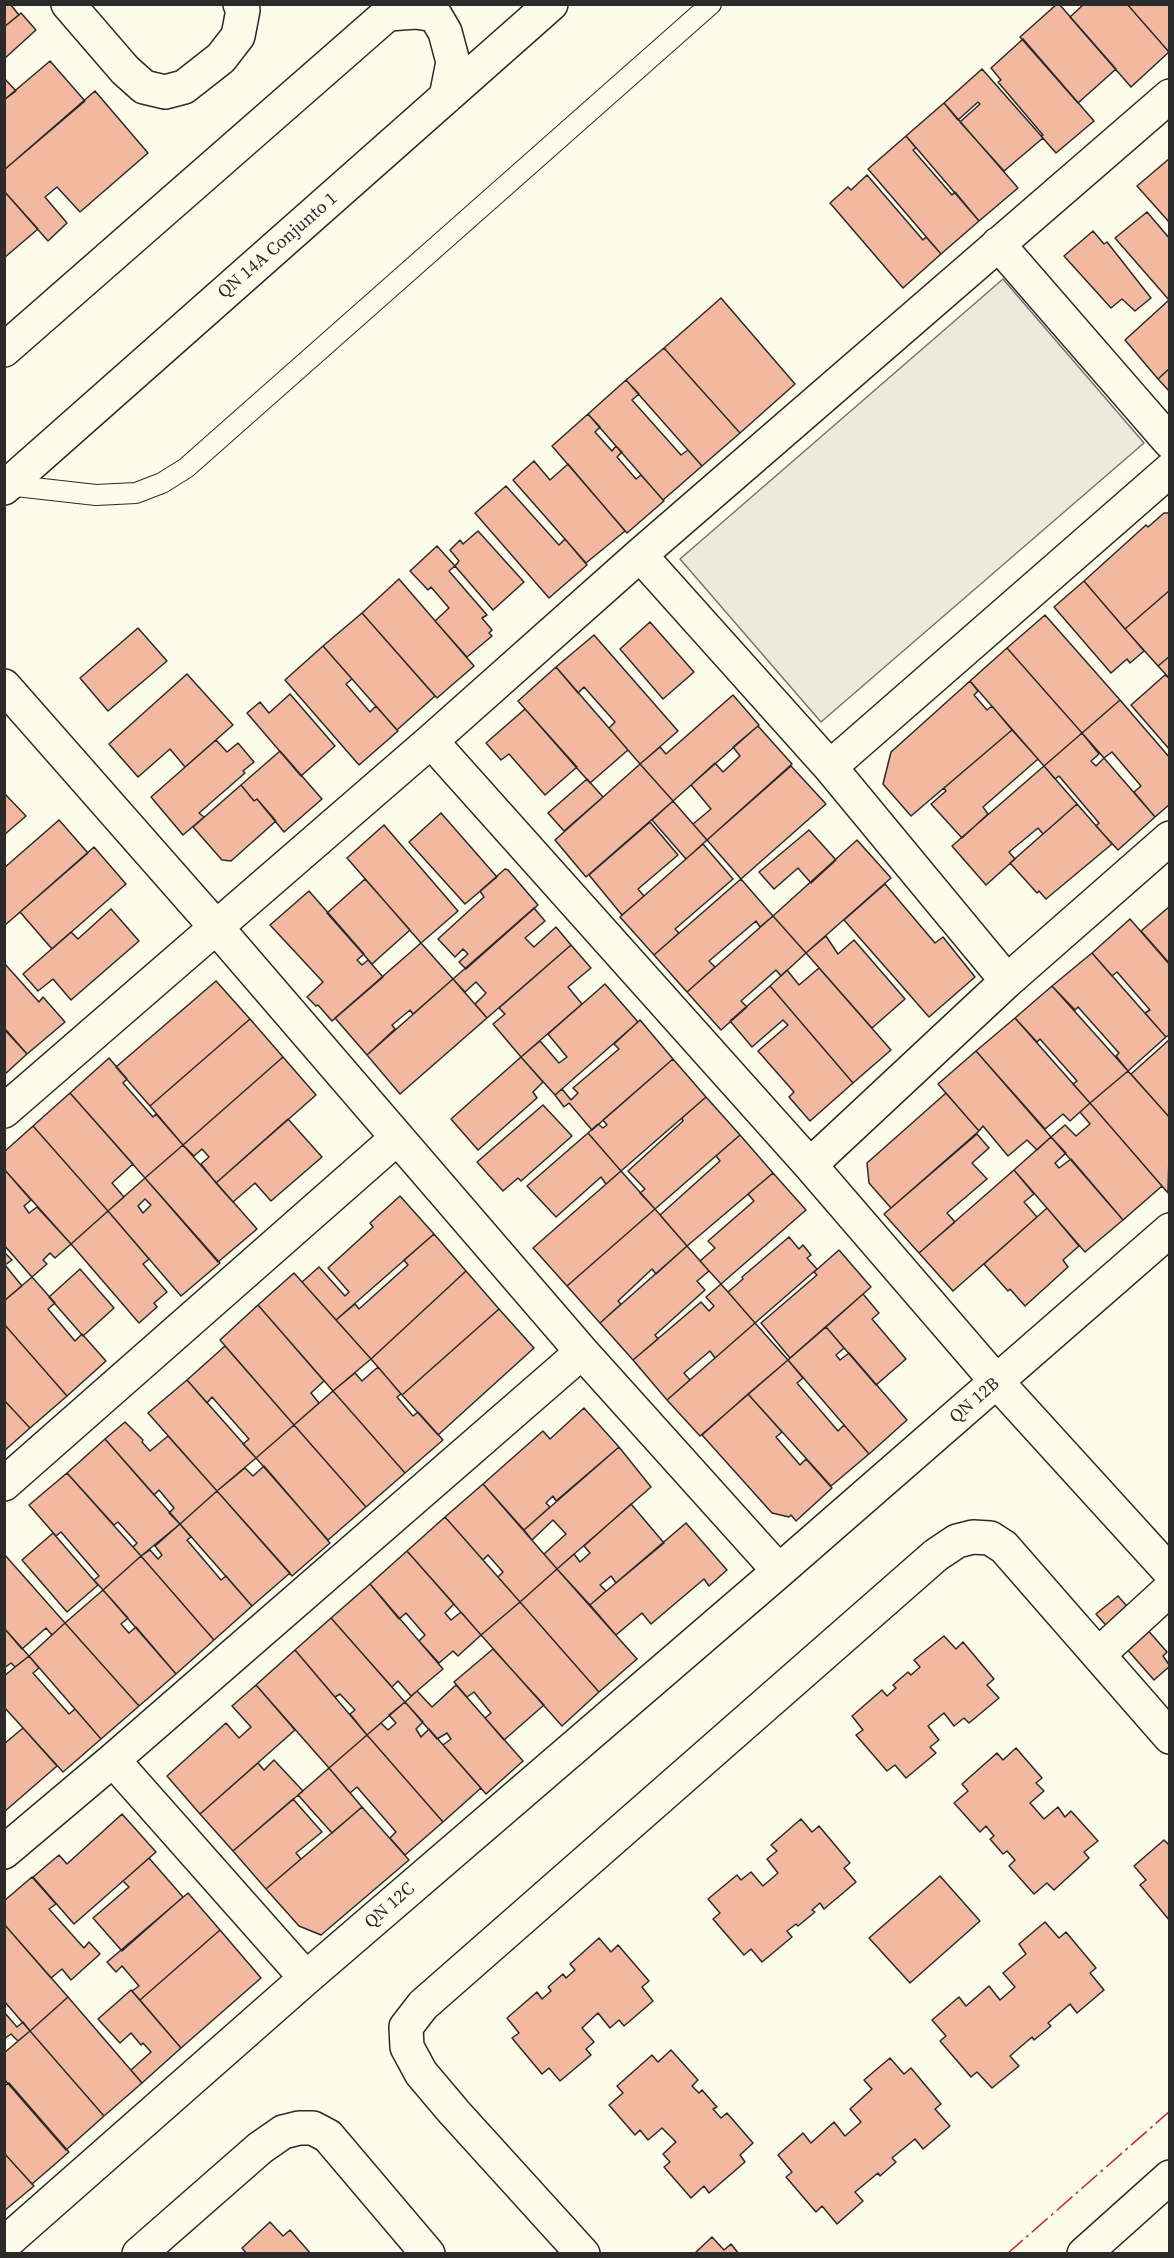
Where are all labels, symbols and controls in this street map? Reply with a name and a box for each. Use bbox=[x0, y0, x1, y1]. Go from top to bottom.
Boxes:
street label: QN 14A Conjunto 1 bbox=[214, 188, 342, 304]
street label: QN 12B bbox=[946, 1373, 1004, 1429]
street label: QN 12C bbox=[361, 1878, 419, 1934]

